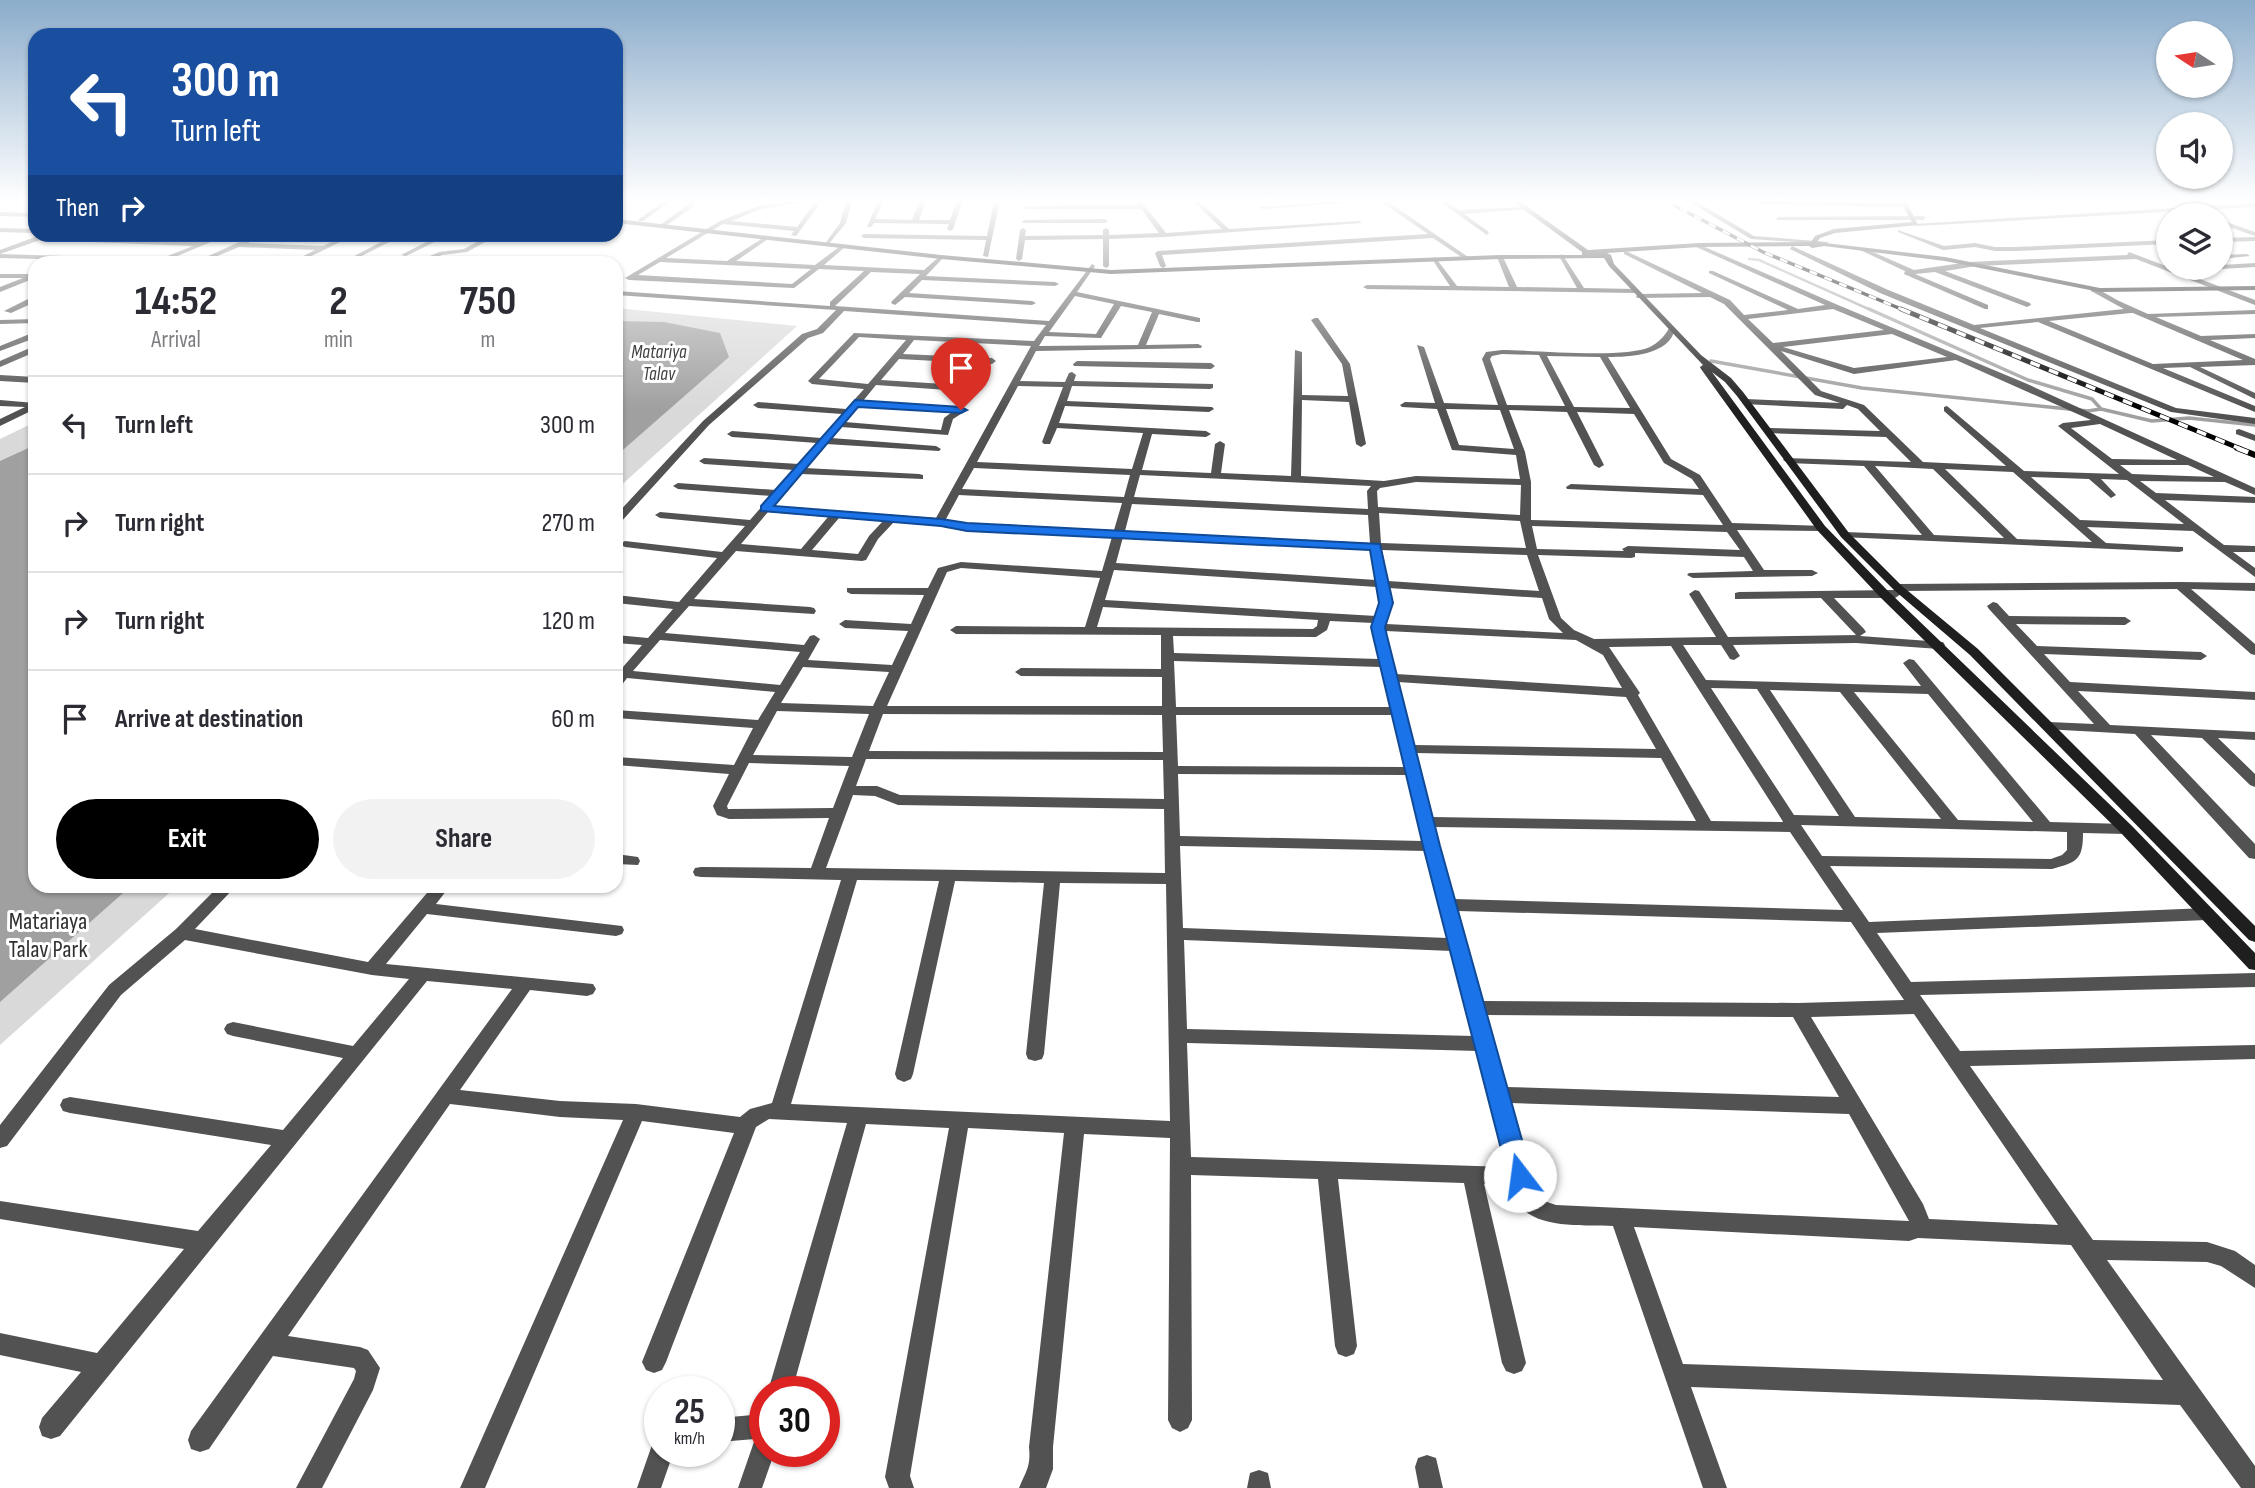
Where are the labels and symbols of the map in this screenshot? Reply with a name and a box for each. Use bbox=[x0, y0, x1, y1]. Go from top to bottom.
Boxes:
north arrow bbox=[2156, 21, 2233, 98]
pin bbox=[931, 338, 991, 410]
water label: Matariya Talav bbox=[631, 341, 687, 386]
park label: Matariaya Talav Park bbox=[8, 907, 88, 964]
position arrow bbox=[1483, 1139, 1557, 1213]
speed limit sign: 30 bbox=[749, 1376, 840, 1467]

